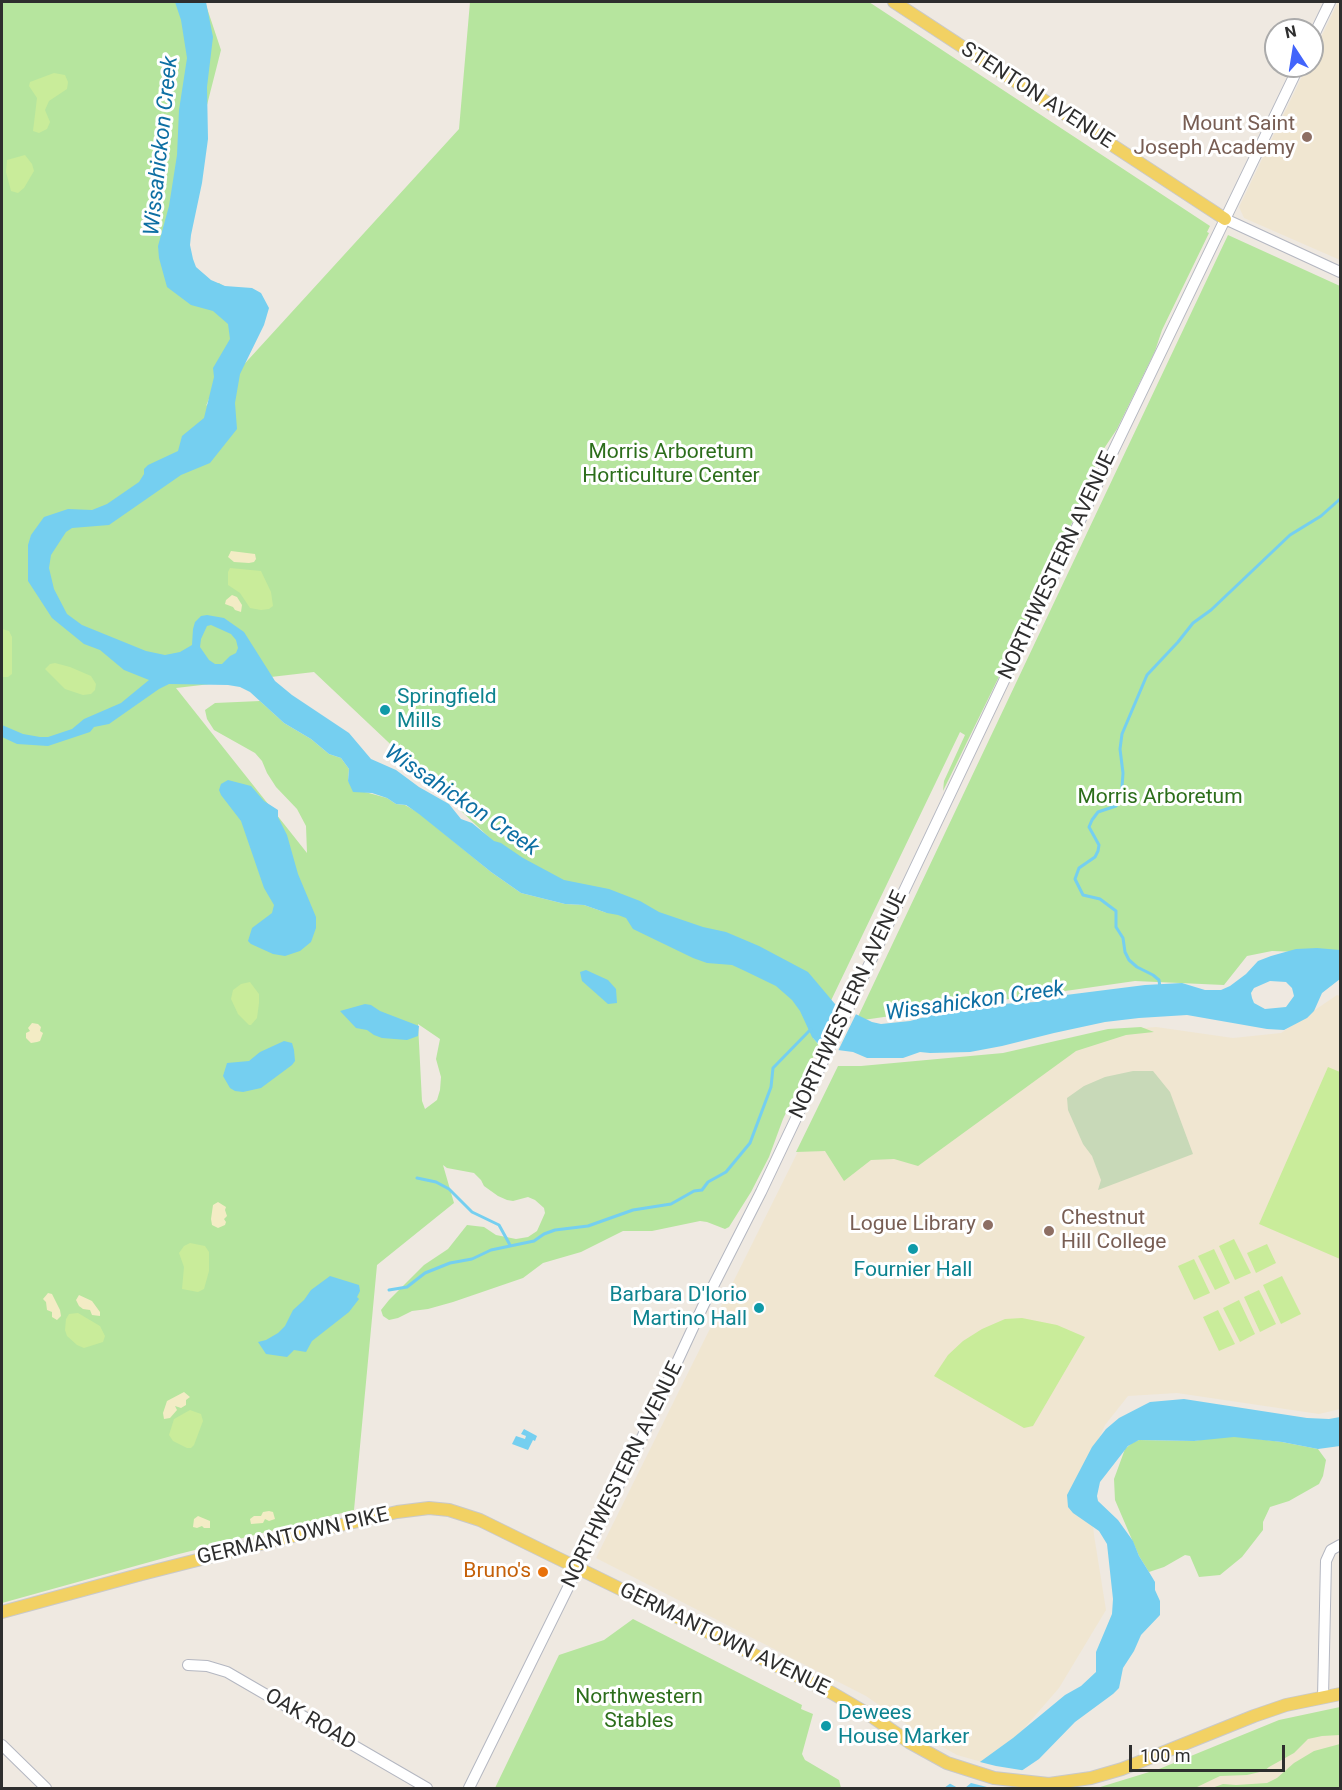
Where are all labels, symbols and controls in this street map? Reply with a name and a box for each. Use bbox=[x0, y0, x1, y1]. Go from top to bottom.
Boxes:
north arrow bbox=[1264, 18, 1324, 78]
text: N bbox=[1283, 21, 1298, 42]
street label: STENTON AVENUE bbox=[956, 37, 1118, 155]
water label: Wissahickon Creek bbox=[139, 55, 185, 237]
place label: Mount Saint Joseph Academy bbox=[1133, 112, 1295, 162]
marker: Mount Saint Joseph Academy bbox=[1300, 130, 1314, 144]
park label: Morris Arboretum Horticulture Center bbox=[582, 440, 760, 490]
street label: NORTHWESTERN AVENUE bbox=[994, 448, 1122, 684]
place label: Springfield Mills bbox=[397, 685, 497, 735]
marker: Springfield Mills bbox=[378, 703, 392, 717]
water label: Wissahickon Creek bbox=[379, 740, 543, 862]
park label: Morris Arboretum bbox=[1077, 785, 1243, 811]
street label: NORTHWESTERN AVENUE bbox=[785, 887, 913, 1123]
water label: Wissahickon Creek bbox=[884, 976, 1066, 1028]
place label: Chestnut Hill College bbox=[1061, 1206, 1166, 1256]
place label: Logue Library bbox=[849, 1212, 976, 1238]
marker: Logue Library bbox=[981, 1218, 995, 1232]
marker: Chestnut Hill College bbox=[1042, 1224, 1056, 1238]
marker: Fournier Hall bbox=[906, 1242, 920, 1256]
place label: Fournier Hall bbox=[854, 1258, 972, 1284]
place label: Barbara D'Iorio Martino Hall bbox=[609, 1283, 747, 1333]
marker: Barbara D'Iorio Martino Hall bbox=[752, 1301, 766, 1315]
street label: NORTHWESTERN AVENUE bbox=[557, 1358, 689, 1592]
street label: GERMANTOWN PIKE bbox=[195, 1503, 391, 1571]
place label: Bruno's bbox=[463, 1559, 531, 1585]
marker: Bruno's bbox=[536, 1565, 550, 1579]
street label: GERMANTOWN AVENUE bbox=[615, 1578, 833, 1702]
street label: OAK ROAD bbox=[260, 1684, 360, 1756]
park label: Northwestern Stables bbox=[575, 1685, 703, 1735]
place label: Dewees House Marker bbox=[838, 1701, 969, 1751]
marker: Dewees House Marker bbox=[819, 1719, 833, 1733]
scale bar bbox=[1132, 1733, 1288, 1771]
text: 100 m bbox=[1140, 1745, 1191, 1766]

